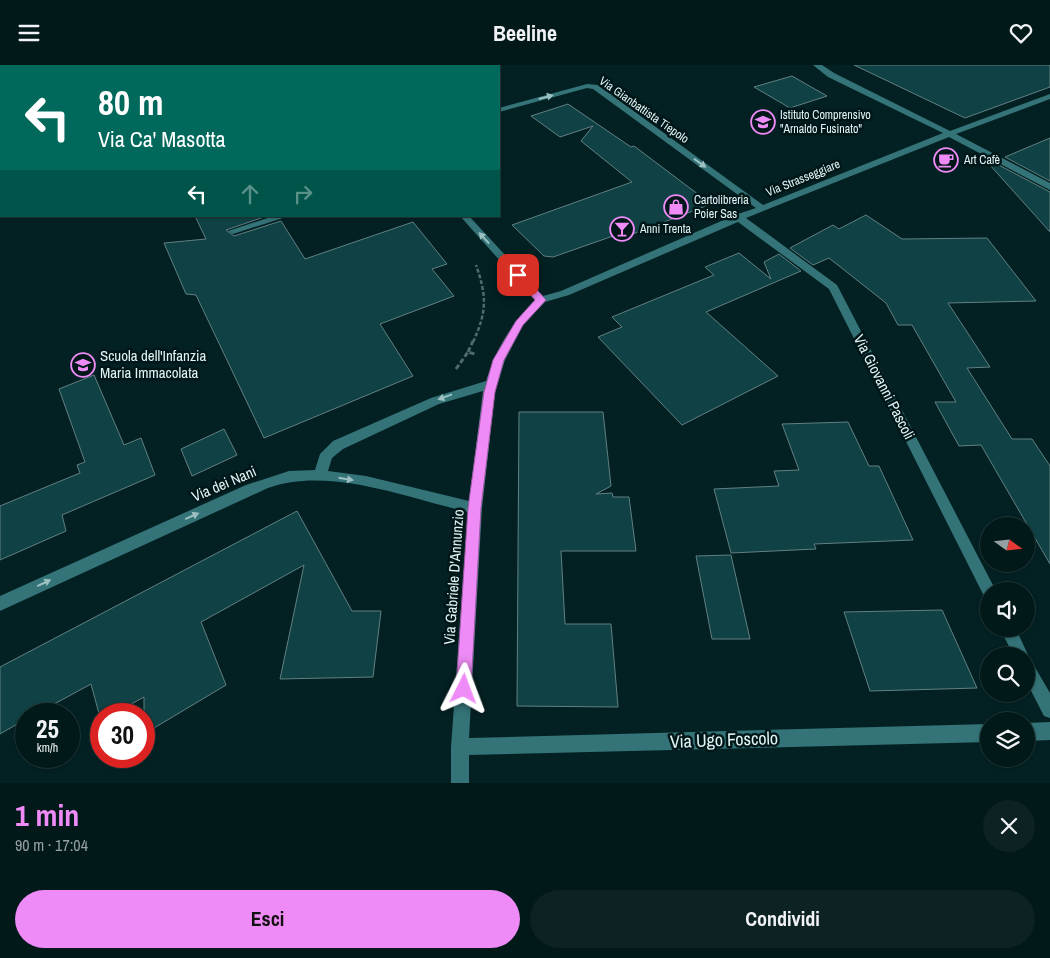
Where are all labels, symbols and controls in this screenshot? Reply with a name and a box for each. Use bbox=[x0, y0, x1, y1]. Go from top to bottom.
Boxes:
text: Beeline bbox=[493, 18, 557, 48]
icon: menu bbox=[15, 19, 43, 47]
icon: heart bbox=[1007, 19, 1035, 47]
street label: Via Gianbattista Tiepolo bbox=[596, 73, 692, 147]
text: 80 m bbox=[98, 79, 163, 126]
icon: left bbox=[15, 85, 80, 150]
one-way arrow bbox=[538, 93, 553, 101]
place label: Istituto Comprensivo "Arnaldo Fusinato" bbox=[780, 107, 871, 137]
school or university icon: Istituto Comprensivo "Arnaldo Fusinato" bbox=[750, 109, 776, 135]
text: Via Ca' Masotta bbox=[98, 124, 226, 154]
cafe icon: Art Cafè bbox=[933, 147, 959, 173]
place label: Art Cafè bbox=[963, 152, 1000, 168]
street label: Via Strasseggiare bbox=[764, 156, 842, 200]
one-way arrow bbox=[693, 157, 706, 167]
icon: left bbox=[183, 180, 211, 208]
icon: ahead bbox=[236, 180, 264, 208]
icon: right bbox=[289, 180, 317, 208]
place label: Cartolibreria Poier Sas bbox=[694, 192, 749, 222]
shop icon: Cartolibreria Poier Sas bbox=[663, 194, 689, 220]
bar icon: Anni Trenta bbox=[609, 216, 635, 242]
place label: Anni Trenta bbox=[639, 221, 691, 237]
one-way arrow bbox=[478, 233, 490, 245]
pin bbox=[497, 254, 539, 296]
icon: arrive bbox=[504, 261, 532, 289]
street label: Via Giovanni Pascoli bbox=[849, 331, 920, 443]
place label: Scuola dell'Infanzia Maria Immacolata bbox=[100, 345, 206, 383]
school or university icon: Scuola dell'Infanzia Maria Immacolata bbox=[70, 352, 96, 378]
one-way arrow bbox=[437, 393, 452, 401]
street label: Via dei Nani bbox=[188, 461, 259, 507]
one-way arrow bbox=[339, 475, 355, 483]
street label: Via Gabriele D'Annunzio bbox=[438, 508, 469, 645]
one-way arrow bbox=[185, 511, 199, 519]
north arrow bbox=[980, 517, 1035, 573]
map controls bbox=[980, 517, 1035, 767]
one-way arrow bbox=[37, 579, 51, 587]
button: sound bbox=[980, 582, 1035, 637]
button: search bbox=[980, 647, 1035, 702]
position arrow bbox=[437, 662, 489, 714]
speed limit sign: 30 bbox=[90, 703, 155, 768]
text: 25 bbox=[36, 712, 59, 746]
button: layers bbox=[980, 712, 1035, 767]
street label: Via Ugo Foscolo bbox=[670, 725, 778, 754]
text: km/h bbox=[37, 740, 58, 756]
text: 1 min bbox=[15, 795, 79, 835]
button: close bbox=[983, 800, 1035, 852]
text: 90 m · 17:04 bbox=[15, 834, 88, 856]
button: Esci bbox=[15, 890, 520, 948]
button: Condividi bbox=[530, 890, 1035, 948]

